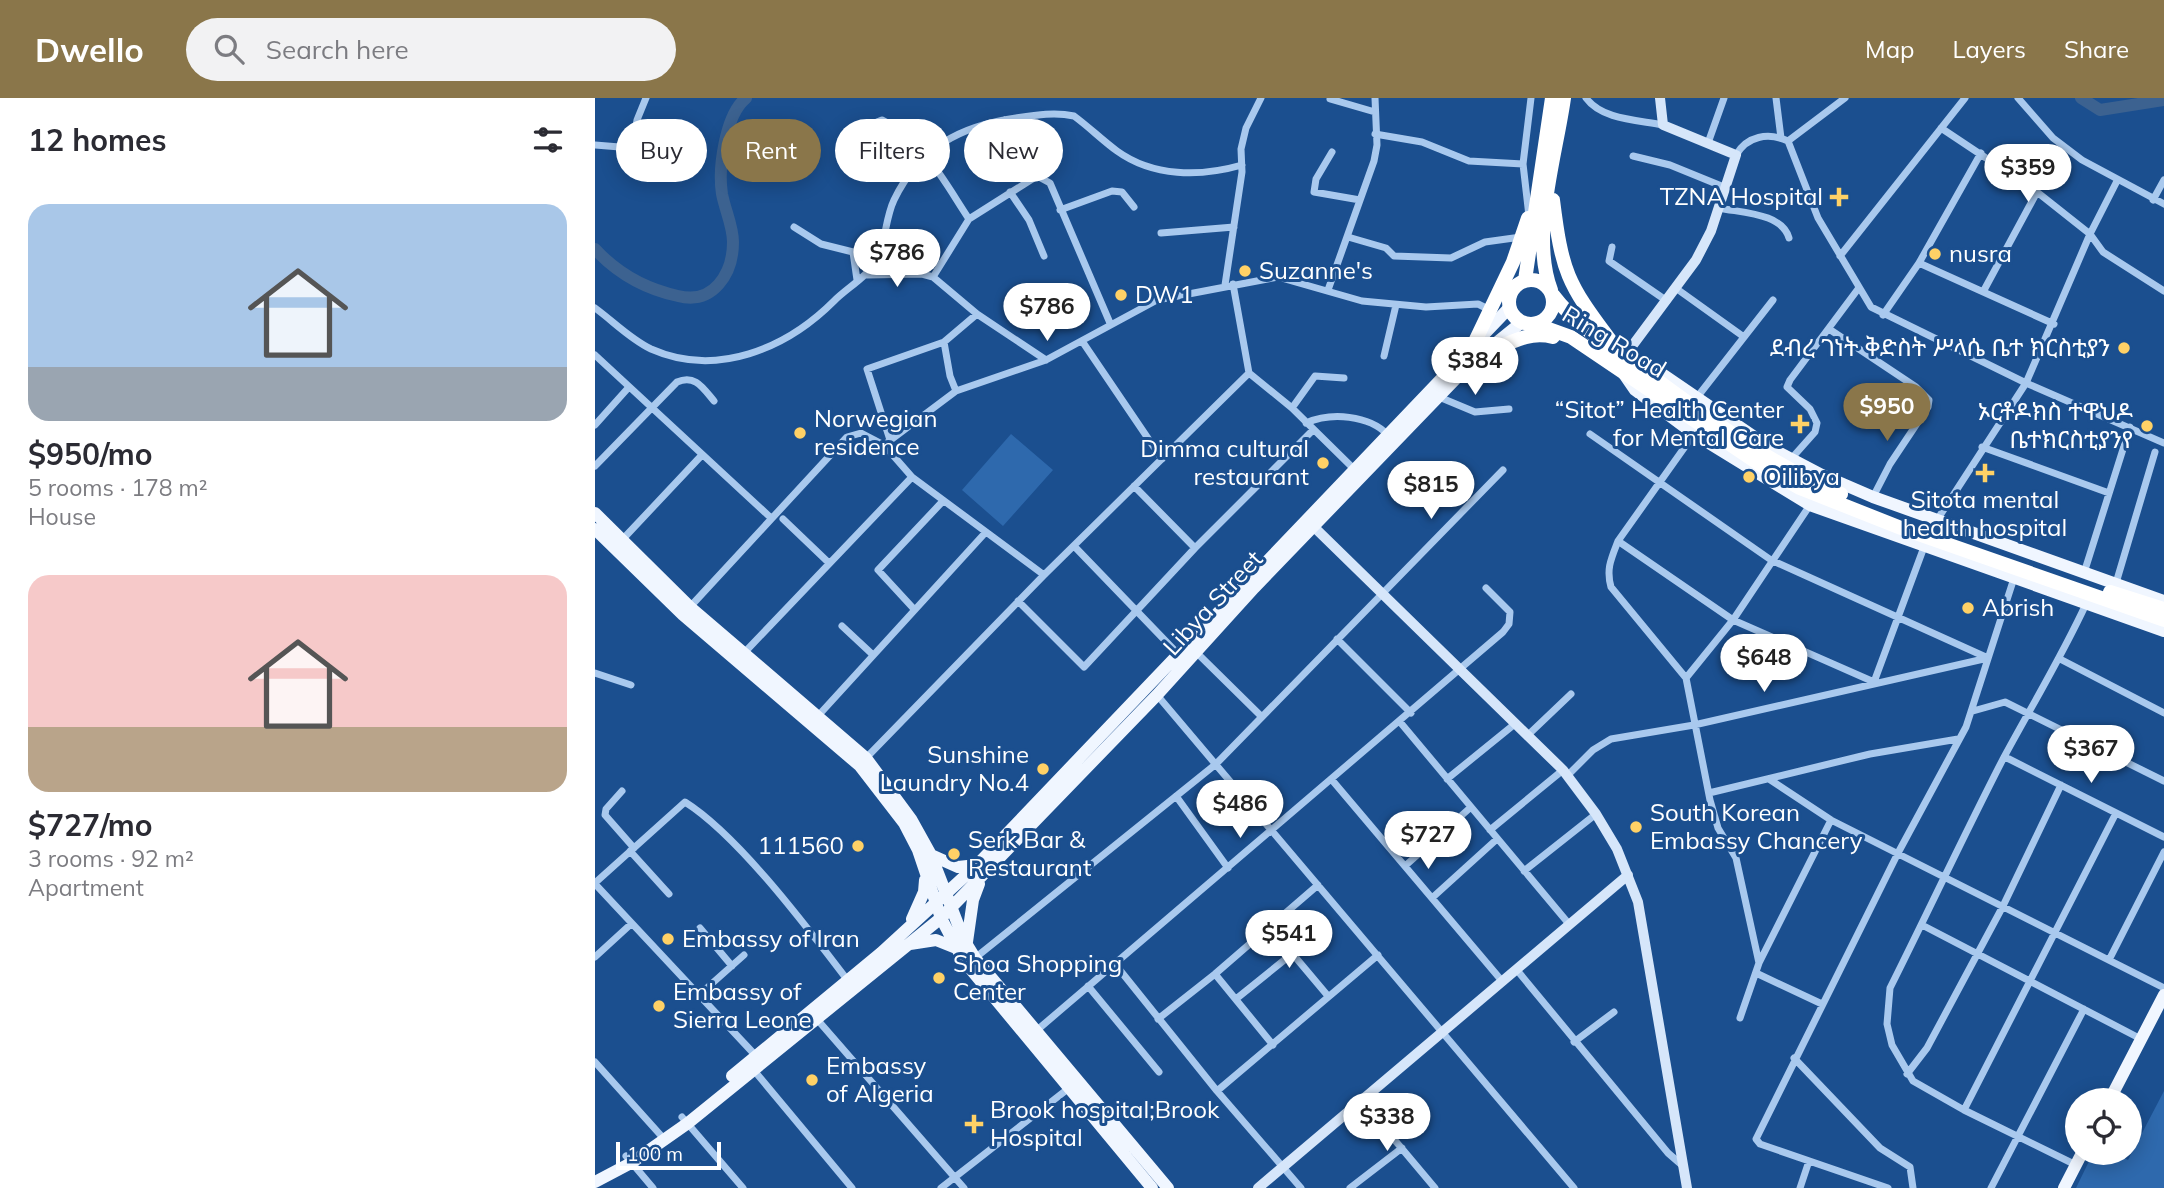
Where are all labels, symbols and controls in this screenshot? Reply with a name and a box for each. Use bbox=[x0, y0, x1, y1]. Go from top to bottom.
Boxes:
search box bbox=[186, 18, 676, 81]
text: Dwello bbox=[35, 29, 144, 70]
icon: search bbox=[210, 30, 248, 68]
text: Search here bbox=[266, 33, 409, 66]
text: Map bbox=[1865, 34, 1914, 64]
text: Layers bbox=[1952, 34, 2026, 64]
text: Share bbox=[2064, 34, 2129, 64]
chip: Buy bbox=[616, 119, 707, 182]
chip: Rent bbox=[721, 119, 821, 182]
chip: Filters bbox=[835, 119, 950, 182]
chip: New bbox=[964, 119, 1063, 182]
text: 12 homes bbox=[28, 121, 167, 159]
icon: filters bbox=[529, 121, 567, 159]
pin: $359 bbox=[1987, 144, 2069, 204]
text: $359 bbox=[2000, 152, 2056, 181]
place label: TZNA Hospital bbox=[1660, 181, 1823, 211]
marker: TZNA Hospital bbox=[1829, 187, 1849, 207]
pin: $786 bbox=[856, 230, 938, 289]
text: $786 bbox=[869, 237, 925, 266]
place label: nusra bbox=[1949, 238, 2012, 268]
marker: nusra bbox=[1927, 246, 1943, 262]
icon: home bbox=[235, 250, 361, 376]
place label: Suzanne's bbox=[1259, 255, 1373, 285]
marker: Suzanne's bbox=[1237, 263, 1253, 279]
place label: DW1 bbox=[1135, 279, 1194, 309]
pin: $786 bbox=[1006, 284, 1088, 343]
marker: DW1 bbox=[1113, 287, 1129, 303]
text: $786 bbox=[1019, 291, 1075, 320]
street label: Ring Road bbox=[1557, 298, 1672, 384]
place label: ደብረ ገነት ቅድስት ሥላሴ ቤተ ክርስቲያን bbox=[1770, 332, 2110, 362]
pin: $384 bbox=[1434, 338, 1516, 397]
marker: ደብረ ገነት ቅድስት ሥላሴ ቤተ ክርስቲያን bbox=[2116, 340, 2132, 356]
text: $384 bbox=[1447, 345, 1503, 374]
pin: $950 bbox=[1846, 384, 1928, 443]
text: $950 bbox=[1859, 391, 1915, 420]
place label: “Sitot” Health Center for Mental Care bbox=[1555, 394, 1784, 452]
place label: ኦርቶዶክስ ተዋህዶ ቤተክርስቲያንየ bbox=[1978, 396, 2133, 454]
place label: Norwegian residence bbox=[814, 403, 937, 461]
marker: “Sitot” Health Center for Mental Care bbox=[1790, 414, 1810, 434]
marker: ኦርቶዶክስ ተዋህዶ ቤተክርስቲያንየ bbox=[2139, 418, 2155, 434]
marker: Norwegian residence bbox=[792, 425, 808, 441]
place label: Dimma cultural restaurant bbox=[1140, 433, 1309, 491]
text: $950/mo bbox=[28, 435, 152, 473]
marker: Dimma cultural restaurant bbox=[1315, 455, 1331, 471]
place label: Oilibya bbox=[1763, 461, 1840, 491]
pin: $815 bbox=[1390, 462, 1472, 521]
marker: Sitota mental health hospital bbox=[1975, 463, 1995, 483]
text: $815 bbox=[1403, 469, 1459, 498]
marker: Oilibya bbox=[1741, 469, 1757, 485]
text: 5 rooms · 178 m² bbox=[28, 473, 208, 502]
place label: Sitota mental health hospital bbox=[1903, 484, 2067, 542]
text: House bbox=[28, 502, 96, 531]
street label: Libya Street bbox=[1156, 544, 1268, 661]
place label: Abrish bbox=[1982, 592, 2054, 622]
marker: Abrish bbox=[1960, 600, 1976, 616]
icon: home bbox=[235, 621, 361, 747]
pin: $648 bbox=[1723, 634, 1805, 694]
text: $648 bbox=[1736, 642, 1792, 671]
pin: $367 bbox=[2050, 726, 2132, 785]
text: $367 bbox=[2063, 733, 2119, 762]
place label: Sunshine Laundry No.4 bbox=[880, 739, 1029, 797]
marker: Sunshine Laundry No.4 bbox=[1035, 761, 1051, 777]
pin: $486 bbox=[1199, 780, 1281, 840]
text: $486 bbox=[1212, 788, 1268, 817]
place label: South Korean Embassy Chancery bbox=[1650, 797, 1863, 855]
text: $727/mo bbox=[28, 806, 152, 844]
pin: $727 bbox=[1387, 812, 1469, 871]
text: $727 bbox=[1400, 819, 1456, 848]
marker: South Korean Embassy Chancery bbox=[1628, 819, 1644, 835]
place label: Serk Bar & Restaurant bbox=[968, 824, 1091, 882]
place label: 111560 bbox=[758, 830, 844, 860]
marker: 111560 bbox=[850, 838, 866, 854]
text: 3 rooms · 92 m² bbox=[28, 844, 194, 873]
marker: Serk Bar & Restaurant bbox=[946, 846, 962, 862]
text: Apartment bbox=[28, 873, 144, 902]
pin: $541 bbox=[1248, 910, 1330, 970]
text: $541 bbox=[1261, 918, 1317, 947]
place label: Embassy of Iran bbox=[682, 923, 860, 953]
marker: Embassy of Iran bbox=[660, 931, 676, 947]
place label: Shoa Shopping Center bbox=[953, 948, 1122, 1006]
marker: Shoa Shopping Center bbox=[931, 970, 947, 986]
place label: Embassy of Sierra Leone bbox=[673, 976, 812, 1034]
marker: Embassy of Sierra Leone bbox=[651, 998, 667, 1014]
place label: Embassy of Algeria bbox=[826, 1050, 934, 1108]
marker: Embassy of Algeria bbox=[804, 1072, 820, 1088]
map controls bbox=[2065, 1088, 2142, 1165]
button: locate bbox=[2065, 1088, 2142, 1165]
place label: Brook hospital;Brook Hospital bbox=[990, 1094, 1220, 1152]
pin: $338 bbox=[1346, 1094, 1428, 1153]
text: $338 bbox=[1359, 1101, 1415, 1130]
marker: Brook hospital;Brook Hospital bbox=[964, 1114, 984, 1134]
scale bar bbox=[616, 1139, 721, 1171]
text: 100 m bbox=[627, 1142, 683, 1166]

